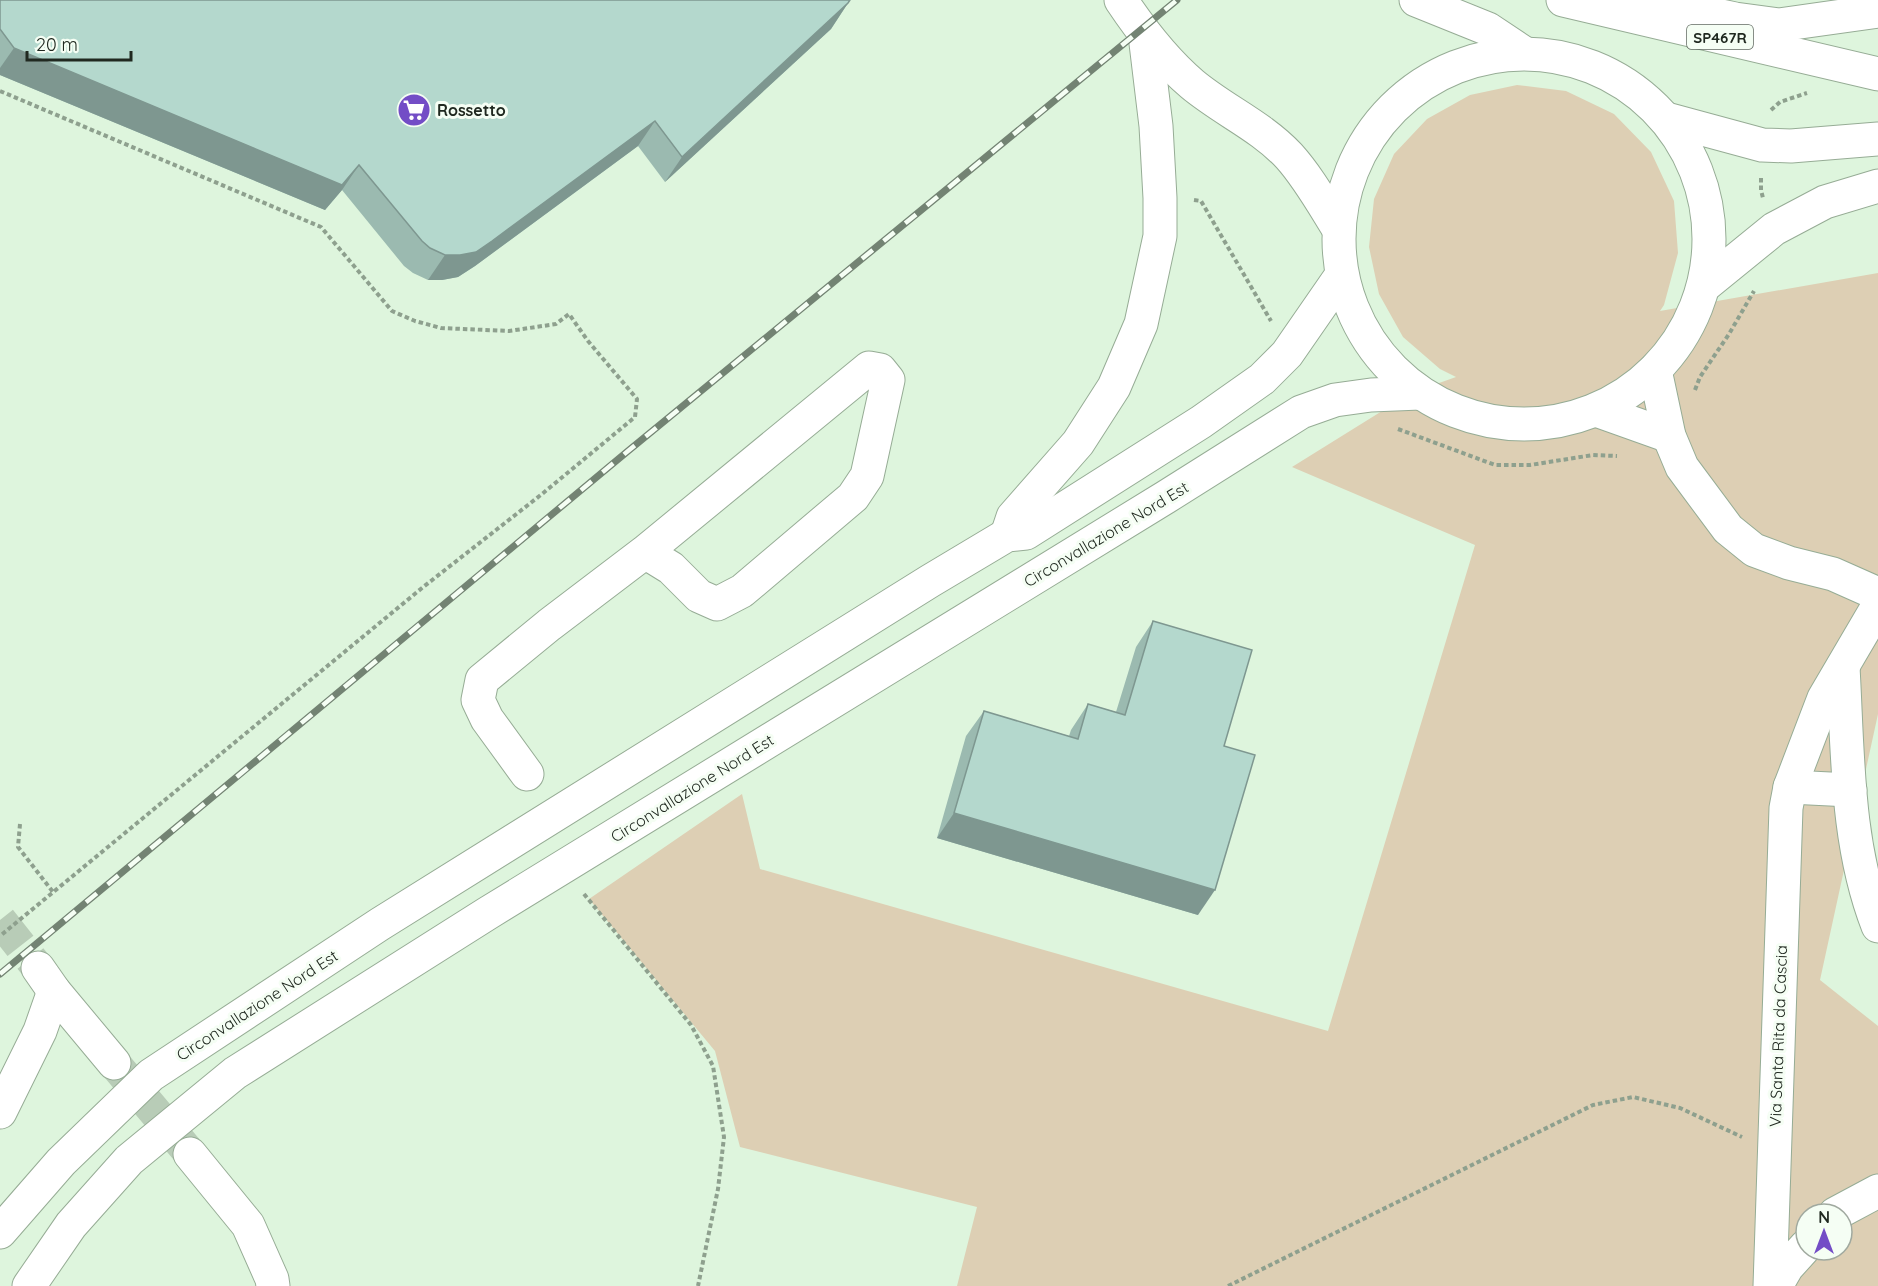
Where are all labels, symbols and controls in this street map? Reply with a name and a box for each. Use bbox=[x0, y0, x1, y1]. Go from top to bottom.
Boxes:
scale bar bbox=[27, 24, 130, 62]
road number: SP467R bbox=[1687, 25, 1753, 49]
text: 20 m bbox=[36, 33, 78, 56]
supermarket icon: Rossetto bbox=[396, 92, 432, 128]
place label: Rossetto bbox=[437, 100, 506, 120]
street label: Circonvallazione Nord Est bbox=[1020, 477, 1192, 591]
street label: Circonvallazione Nord Est bbox=[607, 730, 777, 846]
street label: Circonvallazione Nord Est bbox=[172, 945, 342, 1065]
street label: Via Santa Rita da Cascia bbox=[1765, 945, 1791, 1127]
north arrow bbox=[1794, 1202, 1854, 1262]
text: N bbox=[1818, 1207, 1830, 1227]

